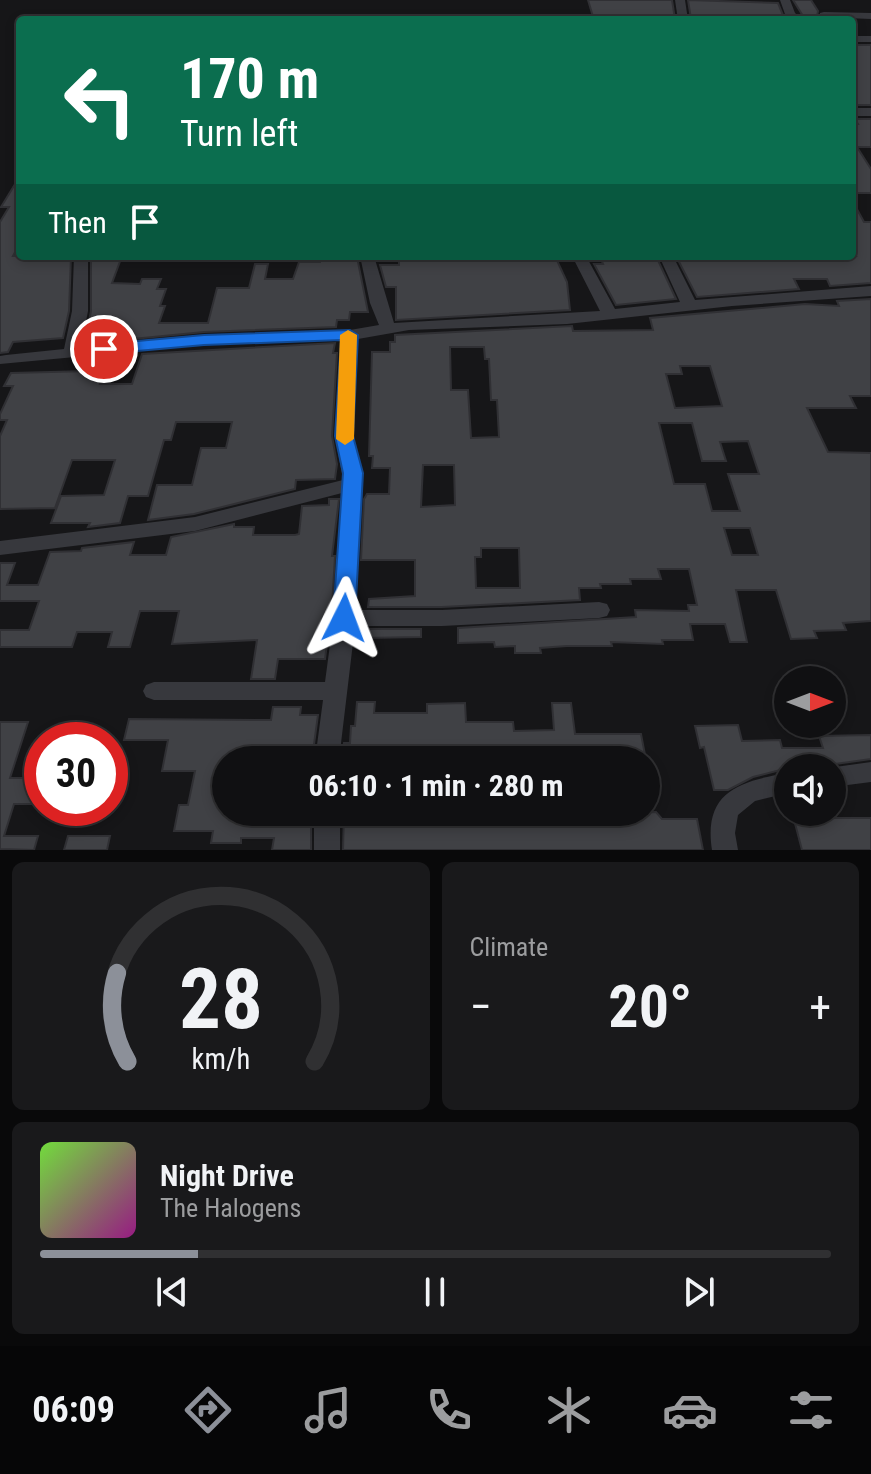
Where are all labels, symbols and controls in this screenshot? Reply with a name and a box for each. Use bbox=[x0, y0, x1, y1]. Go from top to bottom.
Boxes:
text: 170 m bbox=[180, 46, 319, 112]
icon: left bbox=[48, 48, 152, 152]
text: Turn left bbox=[180, 113, 298, 155]
icon: arrive bbox=[123, 200, 167, 244]
text: Then bbox=[48, 205, 107, 240]
pin bbox=[70, 315, 138, 383]
icon: arrive bbox=[82, 327, 126, 371]
position arrow bbox=[302, 576, 386, 660]
north arrow bbox=[774, 666, 846, 738]
map controls bbox=[774, 666, 846, 826]
speed limit sign: 30 bbox=[24, 722, 128, 826]
button: sound bbox=[774, 754, 846, 826]
text: 06:10 · 1 min · 280 m bbox=[309, 768, 563, 803]
text: Climate bbox=[470, 932, 548, 962]
text: 28 bbox=[179, 951, 263, 1048]
text: 20° bbox=[608, 971, 692, 1042]
text: − bbox=[470, 981, 492, 1033]
text: + bbox=[809, 981, 831, 1033]
text: km/h bbox=[191, 1042, 250, 1076]
text: Night Drive bbox=[160, 1158, 294, 1193]
text: The Halogens bbox=[160, 1193, 301, 1223]
icon: previous bbox=[150, 1270, 194, 1314]
icon: pause bbox=[413, 1270, 457, 1314]
icon: next bbox=[677, 1270, 721, 1314]
icon: directions bbox=[180, 1382, 236, 1438]
icon: music bbox=[300, 1382, 356, 1438]
icon: phone bbox=[421, 1382, 477, 1438]
icon: climate bbox=[541, 1382, 597, 1438]
icon: car bbox=[662, 1382, 718, 1438]
icon: filters bbox=[783, 1382, 839, 1438]
text: 06:09 bbox=[32, 1389, 115, 1431]

